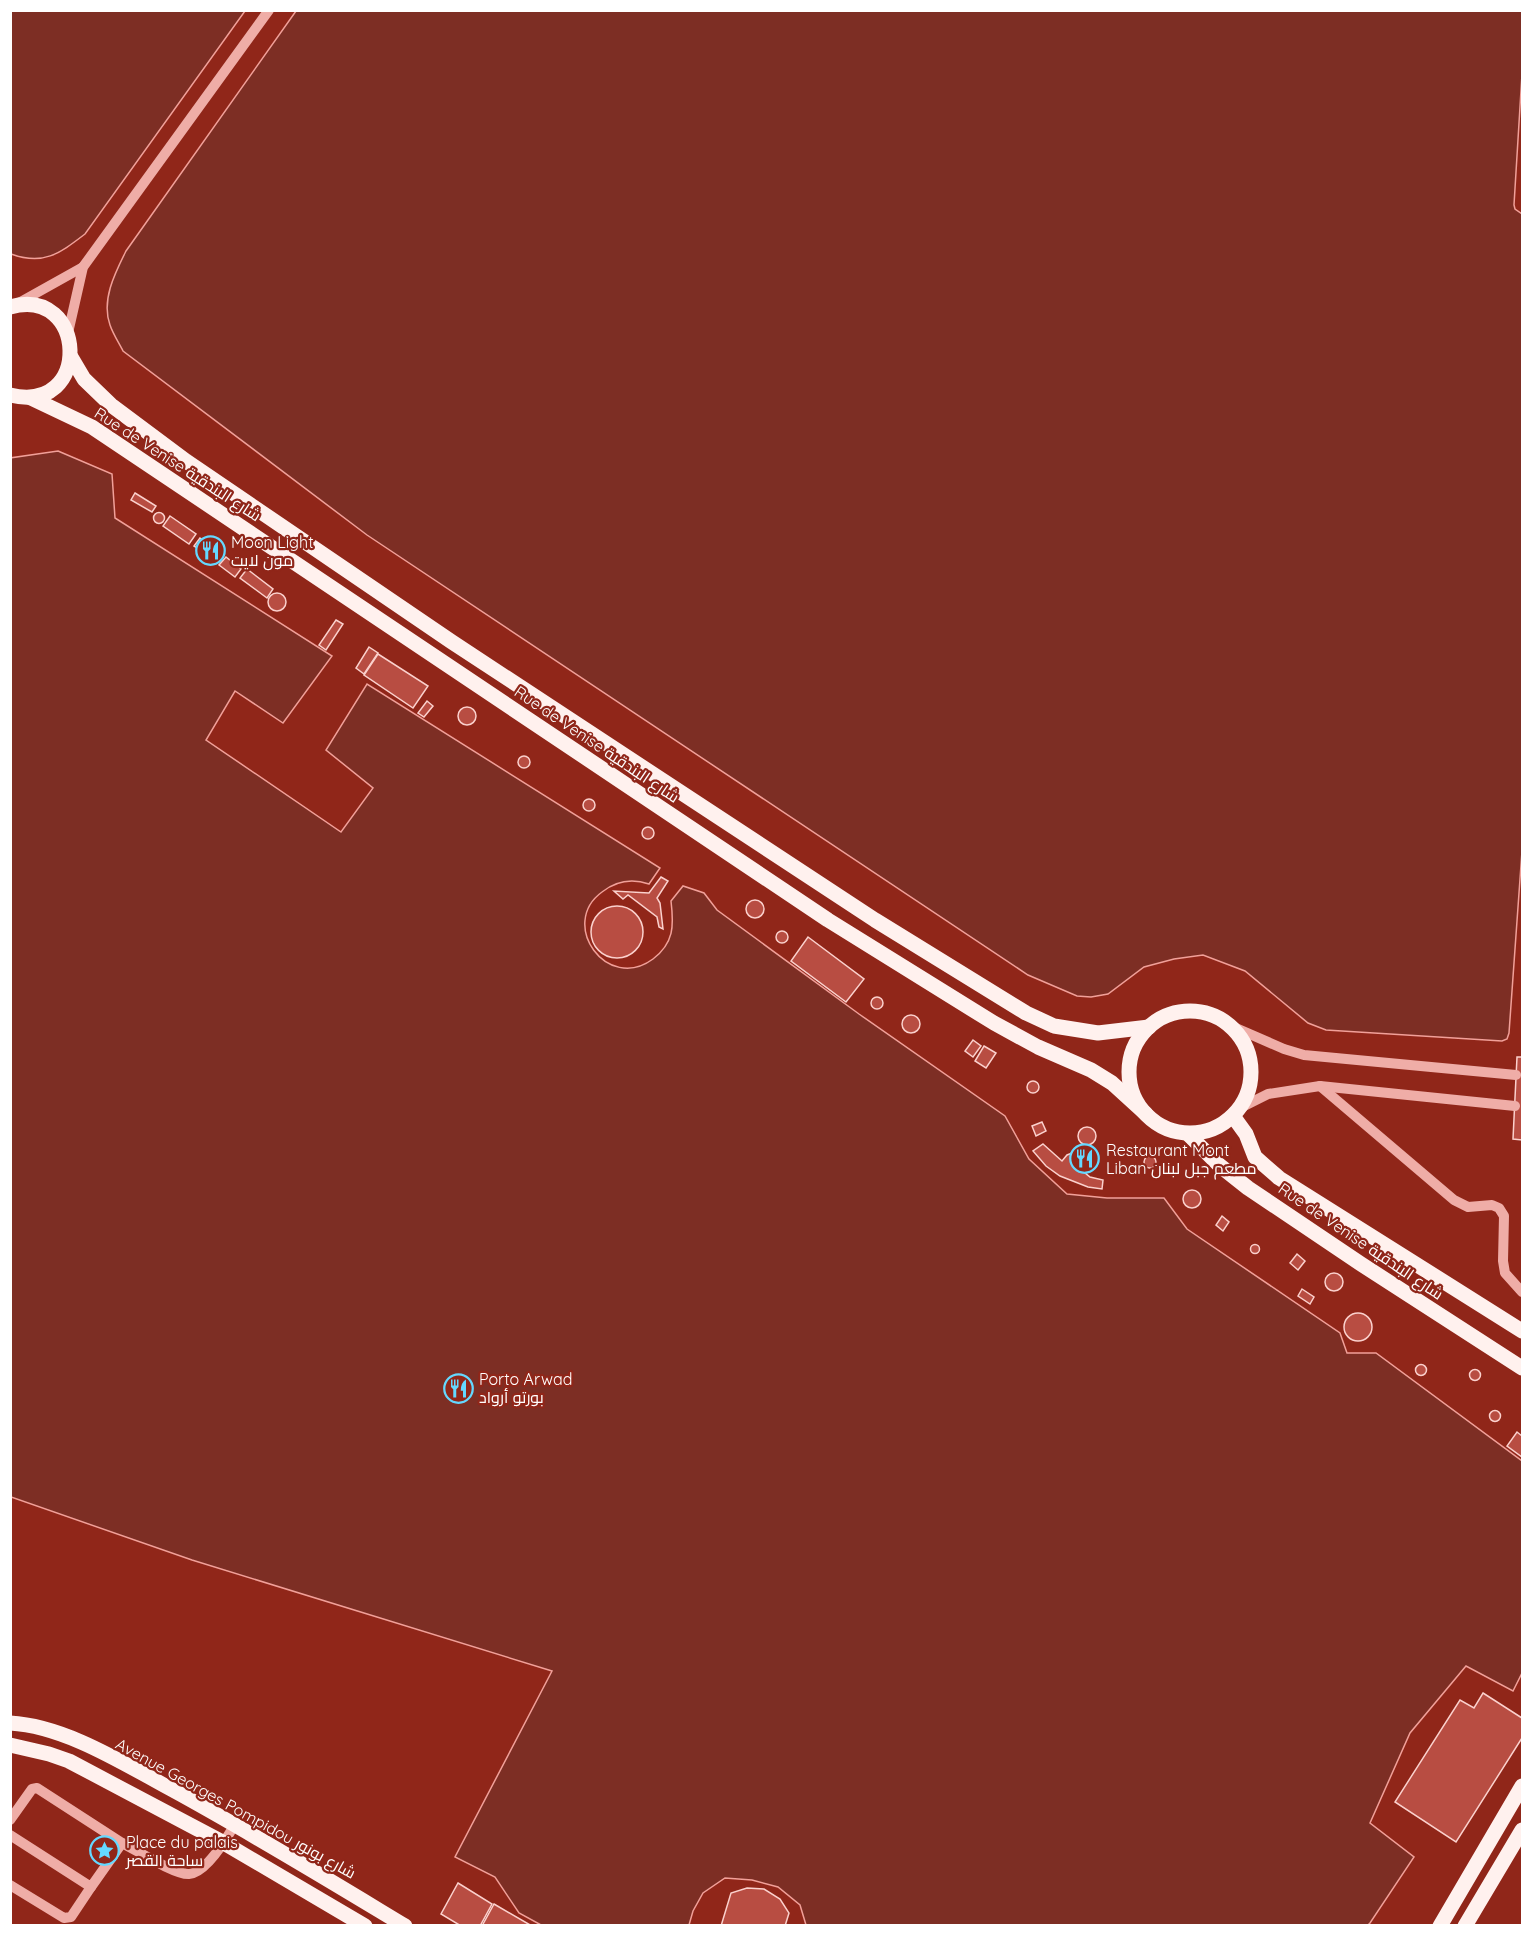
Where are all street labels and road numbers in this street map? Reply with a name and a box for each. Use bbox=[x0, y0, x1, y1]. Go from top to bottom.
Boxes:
street label: Rue de Venise شارع البندقية bbox=[90, 403, 265, 527]
street label: Rue de Venise شارع البندقية bbox=[510, 681, 683, 808]
street label: Rue de Venise شارع البندقية bbox=[1274, 1178, 1447, 1305]
street label: Avenue Georges Pompidou شارع بونور bbox=[111, 1733, 360, 1884]

